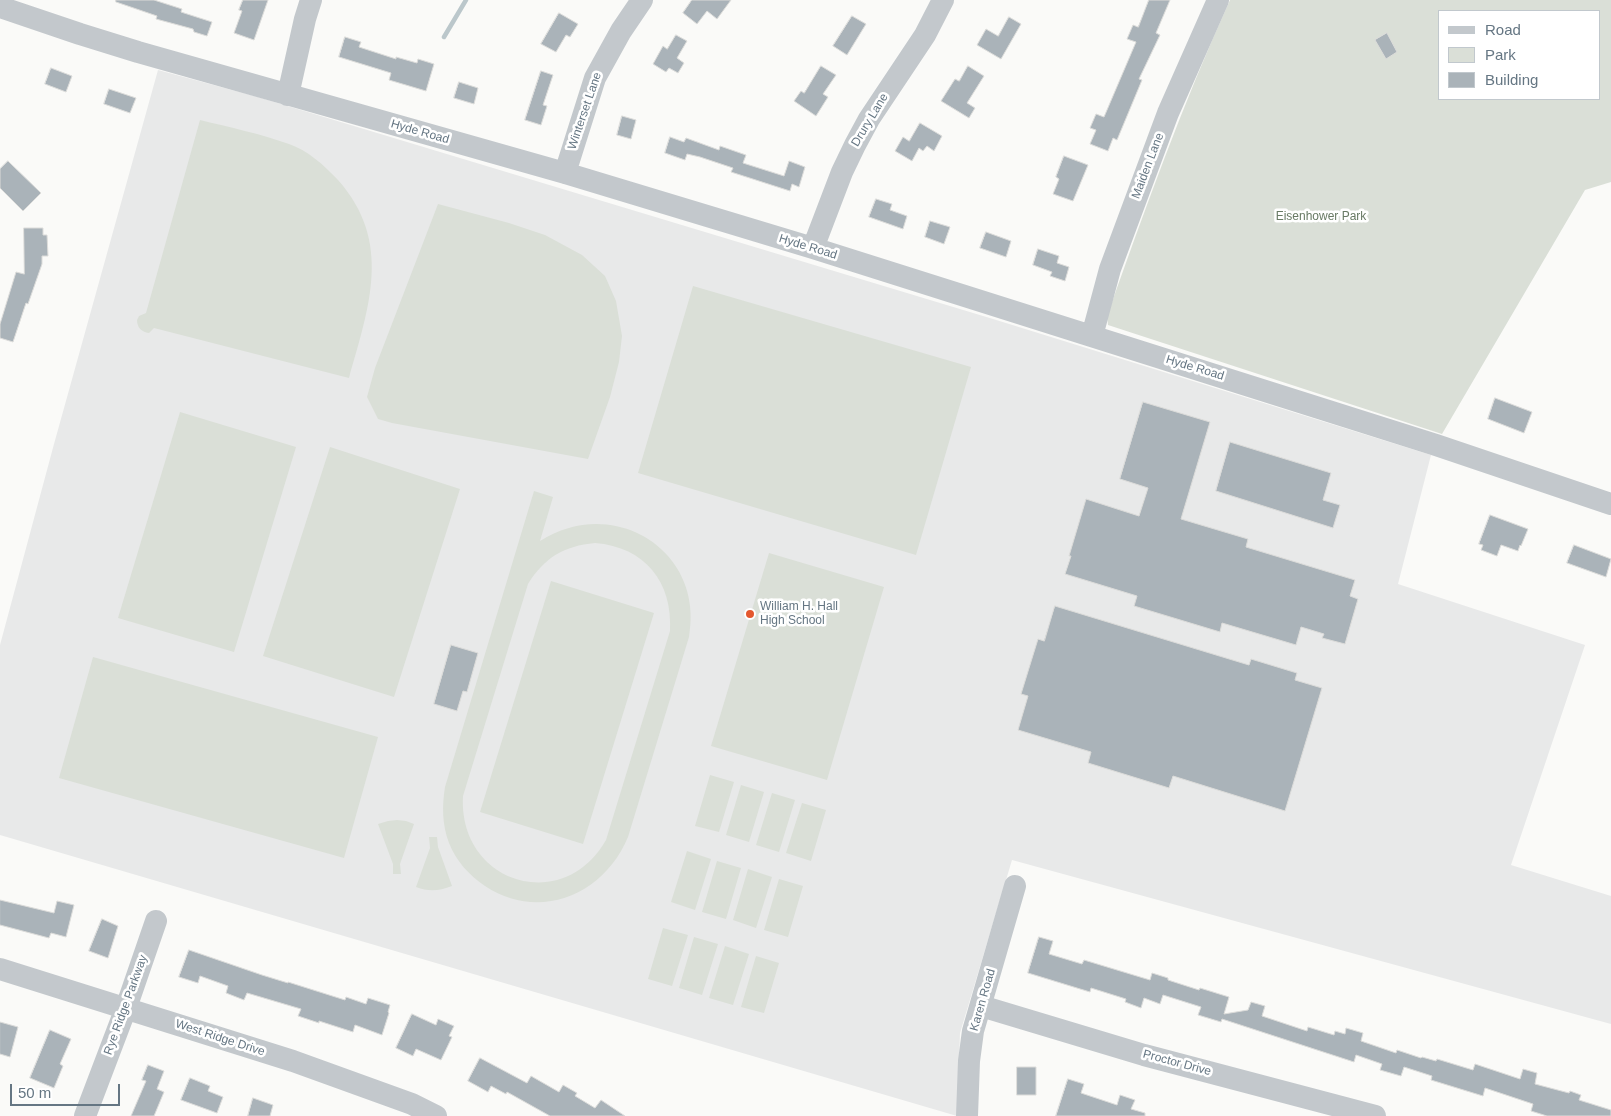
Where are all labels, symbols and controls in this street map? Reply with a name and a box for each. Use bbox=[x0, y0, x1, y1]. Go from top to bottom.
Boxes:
legend bbox=[1438, 10, 1601, 100]
text: Road bbox=[1485, 21, 1521, 38]
text: Park bbox=[1485, 46, 1516, 63]
street label: Winterset Lane bbox=[565, 71, 605, 151]
text: Building bbox=[1485, 71, 1538, 88]
street label: Drury Lane bbox=[849, 91, 891, 149]
street label: Hyde Road bbox=[389, 117, 451, 147]
street label: Maiden Lane bbox=[1129, 131, 1167, 201]
park label: Eisenhower Park bbox=[1276, 210, 1366, 224]
street label: Hyde Road bbox=[777, 231, 839, 263]
street label: Hyde Road bbox=[1164, 352, 1226, 384]
place label: William H. Hall High School bbox=[760, 600, 838, 628]
marker: William H. Hall High School bbox=[744, 608, 756, 620]
street label: Rye Ridge Parkway bbox=[101, 953, 151, 1057]
street label: Karen Road bbox=[967, 967, 999, 1033]
street label: West Ridge Drive bbox=[173, 1017, 267, 1059]
street label: Proctor Drive bbox=[1141, 1047, 1213, 1079]
scale bar bbox=[12, 1074, 122, 1106]
text: 50 m bbox=[18, 1084, 51, 1101]

